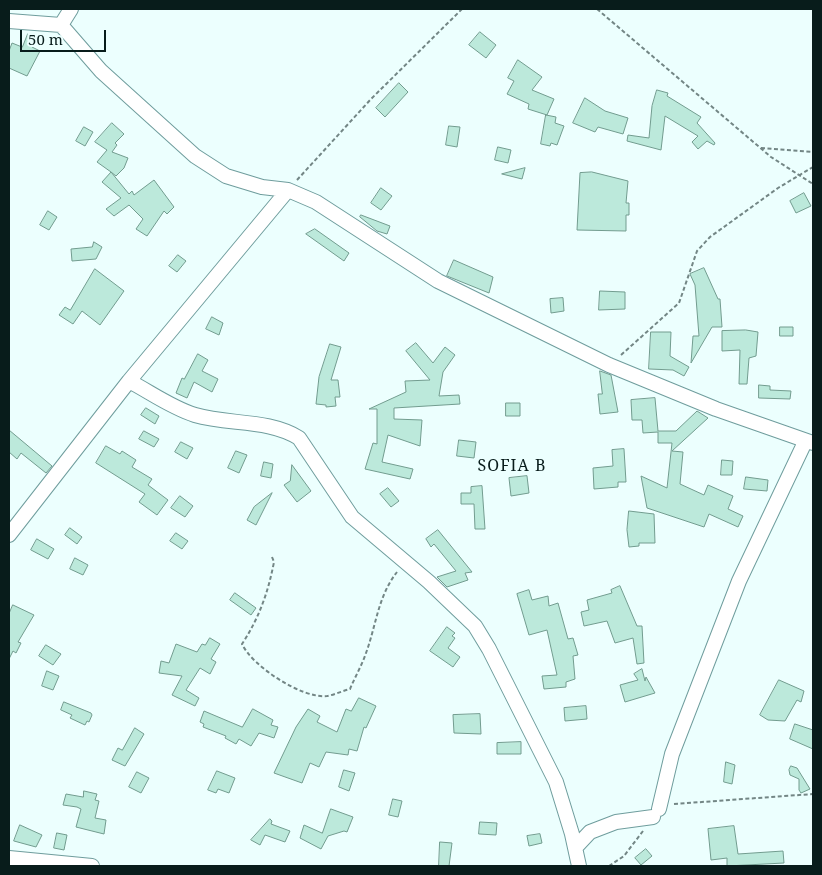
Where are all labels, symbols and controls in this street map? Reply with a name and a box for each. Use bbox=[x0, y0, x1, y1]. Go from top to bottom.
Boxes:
scale bar bbox=[22, 20, 109, 52]
text: 50 m bbox=[28, 29, 63, 49]
district label: SOFIA B bbox=[477, 456, 547, 476]

